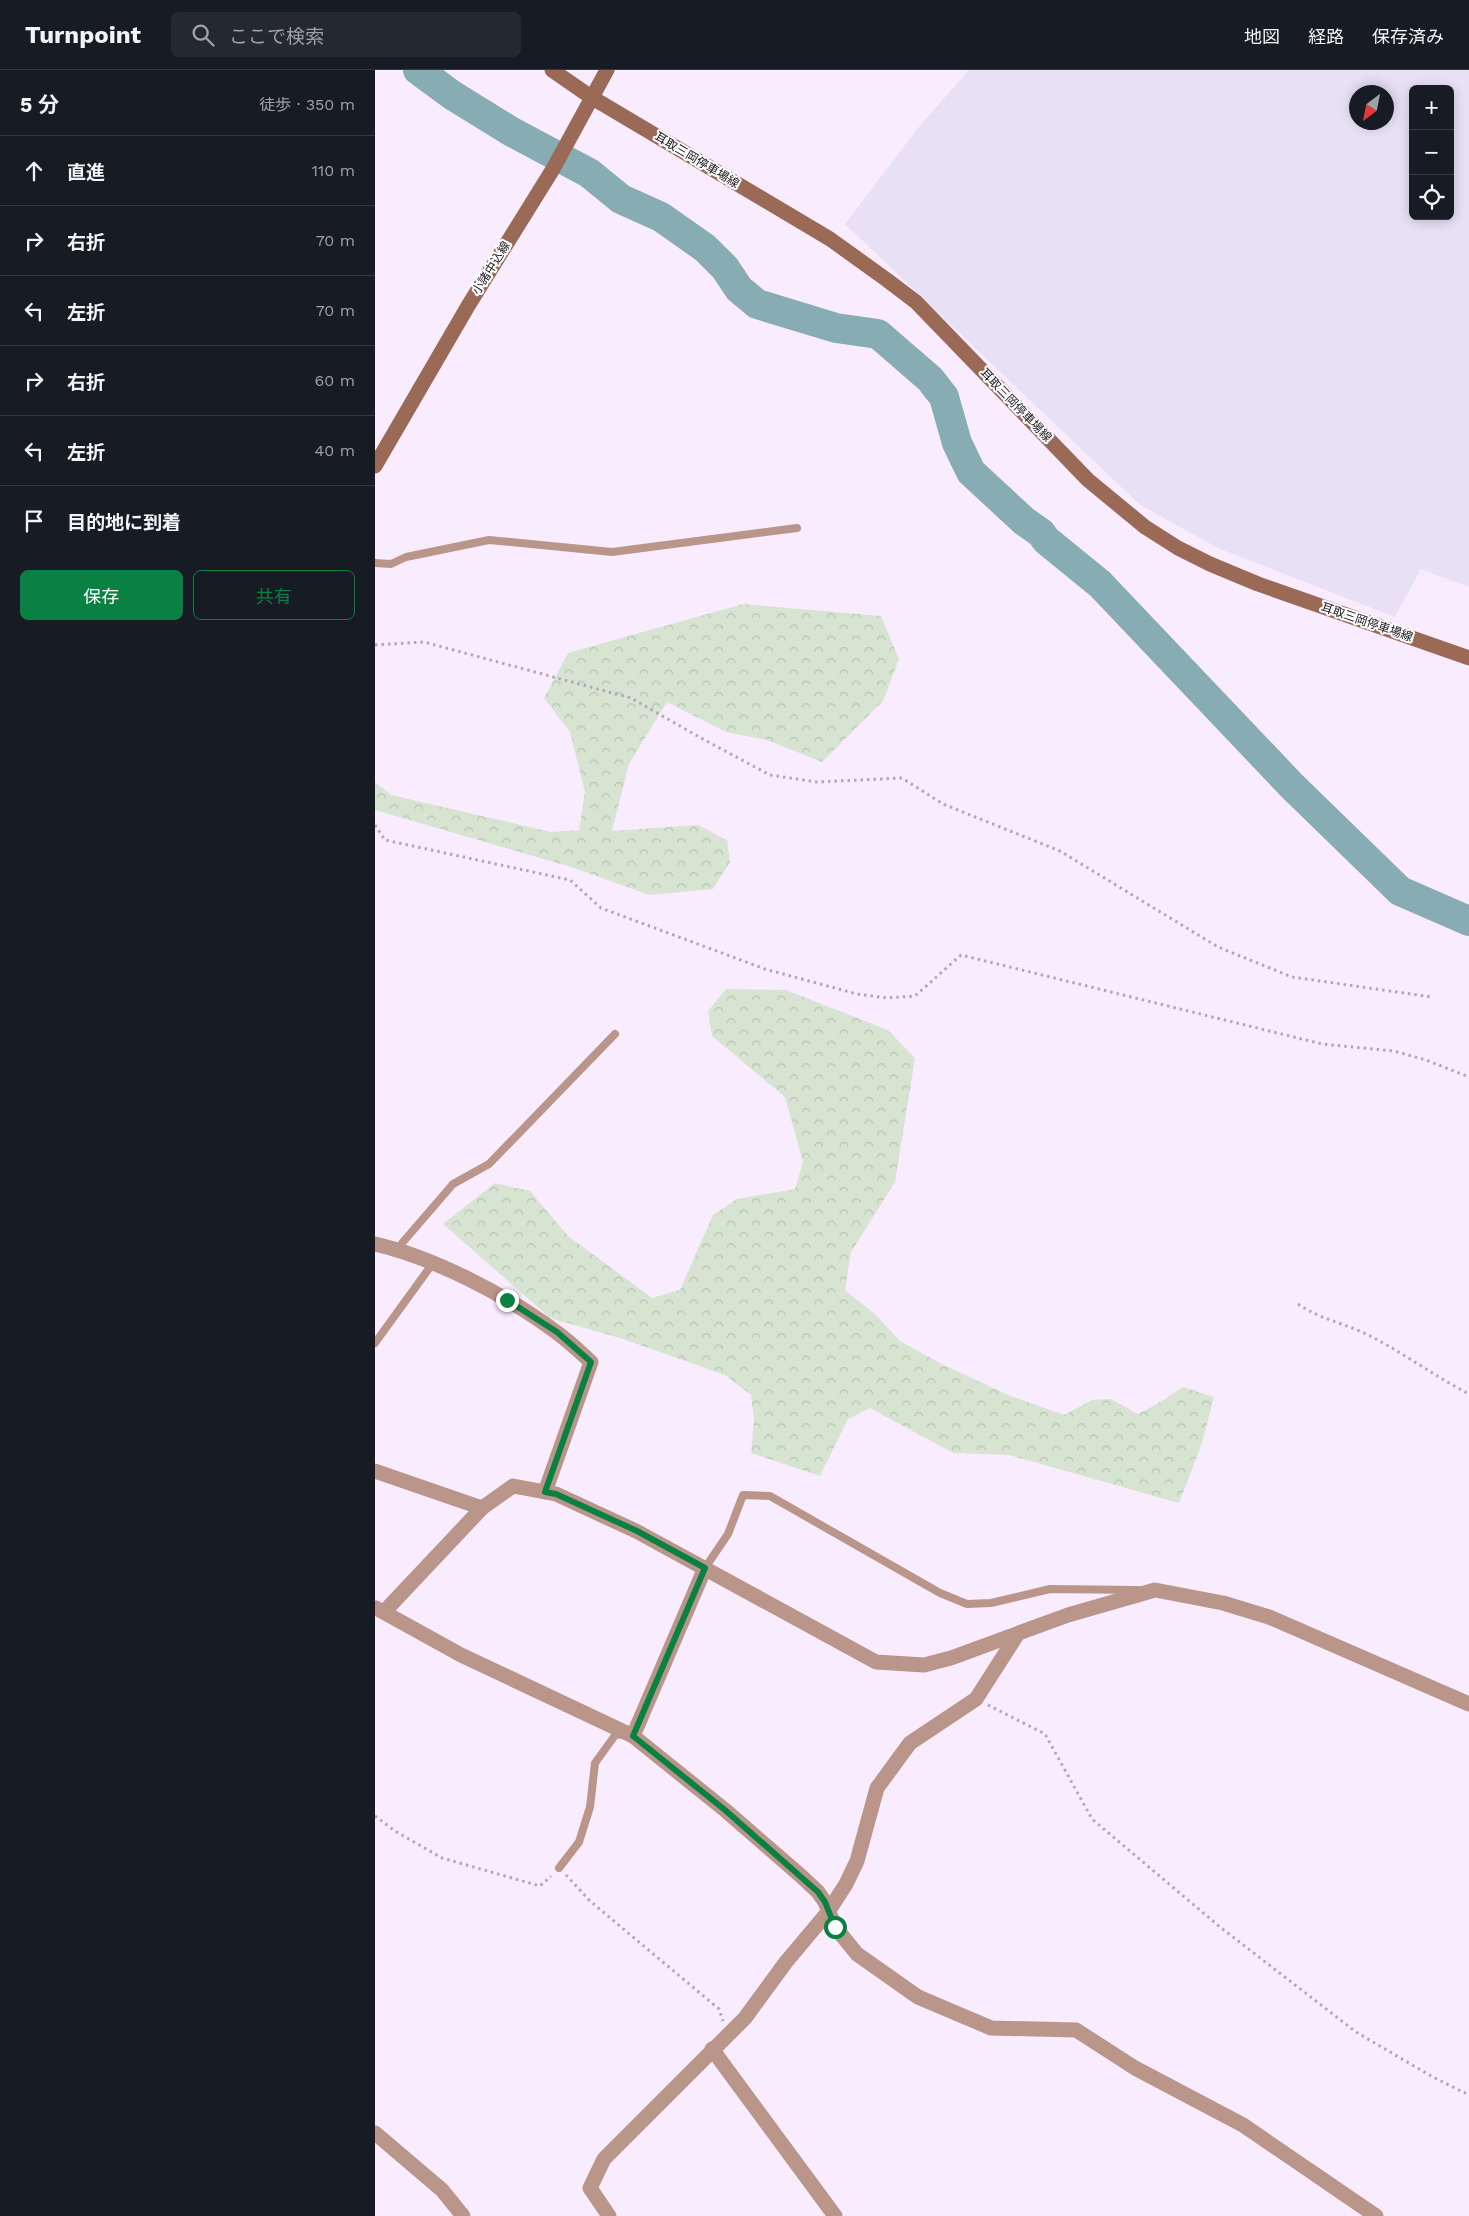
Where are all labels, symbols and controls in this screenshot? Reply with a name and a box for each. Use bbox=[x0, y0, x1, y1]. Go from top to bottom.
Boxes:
search box bbox=[171, 12, 521, 57]
text: Turnpoint bbox=[25, 21, 141, 49]
icon: search bbox=[189, 21, 217, 49]
text: ここで検索 bbox=[229, 25, 324, 48]
text: 地図 bbox=[1244, 26, 1280, 47]
text: 経路 bbox=[1308, 26, 1344, 47]
text: 保存済み bbox=[1372, 26, 1444, 47]
north arrow bbox=[1349, 85, 1394, 130]
map controls bbox=[1409, 85, 1454, 220]
button: + bbox=[1409, 85, 1454, 130]
text: 5 分 bbox=[20, 92, 59, 117]
text: 徒歩 · 350 m bbox=[259, 95, 355, 114]
street label: 耳取三岡停車場線 bbox=[652, 129, 742, 191]
button: − bbox=[1409, 130, 1454, 175]
icon: ahead bbox=[20, 157, 48, 185]
text: 直進 bbox=[67, 161, 105, 184]
text: 110 m bbox=[312, 161, 355, 180]
button: locate bbox=[1409, 175, 1454, 220]
icon: right bbox=[20, 227, 48, 255]
text: 右折 bbox=[67, 231, 105, 254]
text: 70 m bbox=[316, 231, 355, 250]
street label: 小諸中込線 bbox=[469, 239, 513, 297]
icon: left bbox=[20, 297, 48, 325]
text: 左折 bbox=[67, 301, 105, 324]
text: 70 m bbox=[316, 301, 355, 320]
street label: 耳取三岡停車場線 bbox=[978, 366, 1054, 444]
icon: right bbox=[20, 367, 48, 395]
text: 右折 bbox=[67, 371, 105, 394]
text: 60 m bbox=[315, 371, 355, 390]
icon: left bbox=[20, 437, 48, 465]
text: 左折 bbox=[67, 441, 105, 464]
text: 40 m bbox=[315, 441, 355, 460]
icon: arrive bbox=[20, 507, 48, 535]
text: 目的地に到着 bbox=[67, 511, 181, 534]
button: 保存 bbox=[20, 570, 183, 620]
button: 共有 bbox=[193, 570, 355, 620]
street label: 耳取三岡停車場線 bbox=[1319, 600, 1415, 644]
route end bbox=[496, 1289, 519, 1312]
route start bbox=[824, 1916, 847, 1939]

